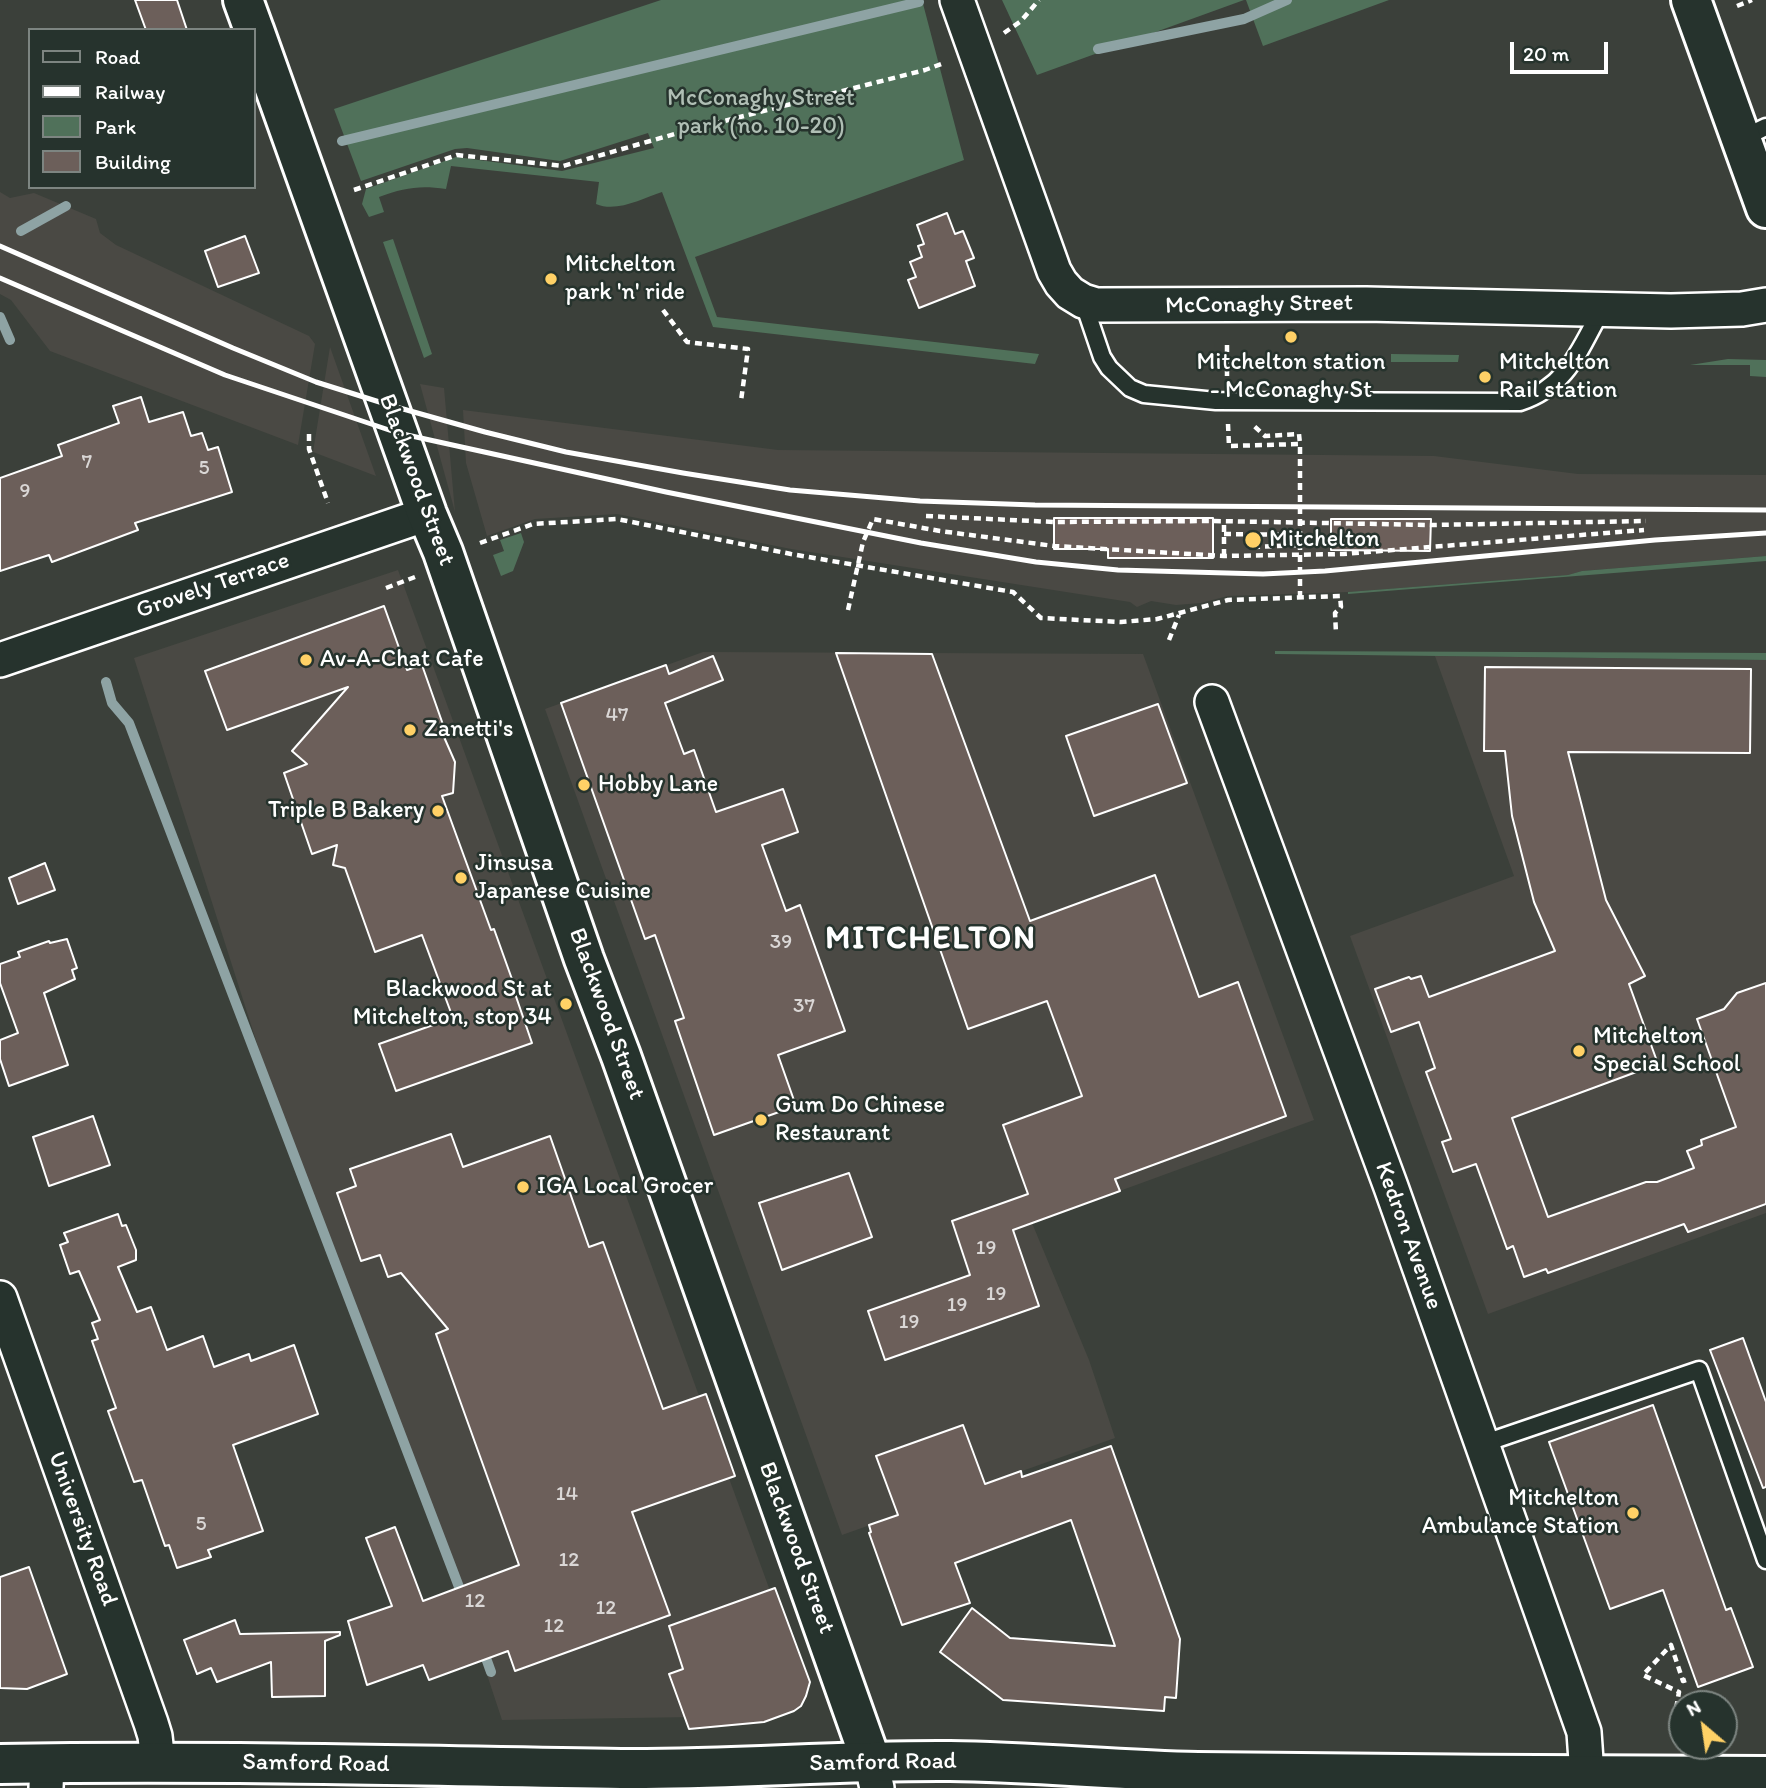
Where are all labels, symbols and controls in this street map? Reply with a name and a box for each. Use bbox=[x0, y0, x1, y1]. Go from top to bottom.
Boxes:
legend bbox=[28, 28, 256, 189]
scale bar bbox=[1514, 28, 1612, 72]
text: 20 m bbox=[1523, 41, 1569, 66]
text: Road bbox=[95, 44, 140, 69]
text: Railway bbox=[95, 79, 165, 104]
park label: McConaghy Street park (no. 10-20) bbox=[667, 85, 855, 141]
text: Park bbox=[95, 114, 136, 139]
text: Building bbox=[95, 149, 171, 174]
place label: Mitchelton park 'n' ride bbox=[565, 251, 685, 307]
marker: Mitchelton park 'n' ride bbox=[543, 271, 559, 287]
street label: McConaghy Street bbox=[1165, 289, 1353, 321]
marker: Mitchelton station - McConaghy St bbox=[1283, 329, 1299, 345]
place label: Mitchelton station - McConaghy St bbox=[1196, 349, 1386, 405]
place label: Mitchelton Rail station bbox=[1499, 349, 1617, 405]
marker: Mitchelton Rail station bbox=[1477, 369, 1493, 385]
street label: Blackwood Street bbox=[372, 390, 460, 570]
house number: 7 bbox=[82, 450, 92, 476]
house number: 5 bbox=[198, 456, 210, 482]
house number: 9 bbox=[20, 479, 30, 505]
place label: Mitchelton bbox=[1269, 526, 1380, 554]
marker: Mitchelton bbox=[1243, 530, 1263, 550]
street label: Grovely Terrace bbox=[133, 546, 293, 626]
place label: Av-A-Chat Cafe bbox=[320, 646, 484, 674]
marker: Av-A-Chat Cafe bbox=[298, 652, 314, 668]
house number: 47 bbox=[605, 703, 629, 729]
place label: Zanetti's bbox=[424, 716, 513, 744]
marker: Zanetti's bbox=[402, 722, 418, 738]
place label: Hobby Lane bbox=[598, 771, 718, 799]
marker: Hobby Lane bbox=[576, 777, 592, 793]
place label: Triple B Bakery bbox=[268, 797, 424, 825]
marker: Triple B Bakery bbox=[430, 803, 446, 819]
place label: Jinsusa Japanese Cuisine bbox=[475, 850, 651, 906]
marker: Jinsusa Japanese Cuisine bbox=[453, 870, 469, 886]
district label: MITCHELTON bbox=[825, 921, 1037, 959]
street label: Blackwood Street bbox=[562, 924, 650, 1104]
house number: 39 bbox=[770, 930, 792, 956]
place label: Blackwood St at Mitchelton, stop 34 bbox=[353, 976, 552, 1032]
house number: 37 bbox=[793, 994, 815, 1020]
marker: Blackwood St at Mitchelton, stop 34 bbox=[558, 996, 574, 1012]
place label: Mitchelton Special School bbox=[1593, 1023, 1741, 1079]
marker: Mitchelton Special School bbox=[1571, 1043, 1587, 1059]
place label: Gum Do Chinese Restaurant bbox=[775, 1092, 945, 1148]
marker: Gum Do Chinese Restaurant bbox=[753, 1112, 769, 1128]
street label: Kedron Avenue bbox=[1368, 1158, 1448, 1314]
place label: IGA Local Grocer bbox=[537, 1173, 713, 1201]
marker: IGA Local Grocer bbox=[515, 1179, 531, 1195]
house number: 19 bbox=[976, 1236, 996, 1262]
house number: 19 bbox=[986, 1282, 1006, 1308]
house number: 19 bbox=[947, 1293, 967, 1319]
house number: 19 bbox=[899, 1310, 919, 1336]
street label: University Road bbox=[41, 1448, 123, 1610]
street label: Blackwood Street bbox=[752, 1458, 840, 1638]
house number: 14 bbox=[556, 1482, 578, 1508]
place label: Mitchelton Ambulance Station bbox=[1422, 1485, 1619, 1541]
marker: Mitchelton Ambulance Station bbox=[1625, 1505, 1641, 1521]
house number: 5 bbox=[195, 1512, 207, 1538]
house number: 12 bbox=[559, 1548, 579, 1574]
house number: 12 bbox=[465, 1589, 485, 1615]
house number: 12 bbox=[596, 1596, 616, 1622]
house number: 12 bbox=[544, 1614, 564, 1640]
north arrow bbox=[1668, 1690, 1738, 1760]
text: N bbox=[1682, 1695, 1705, 1721]
street label: Samford Road bbox=[809, 1747, 957, 1779]
street label: Samford Road bbox=[242, 1748, 390, 1780]

